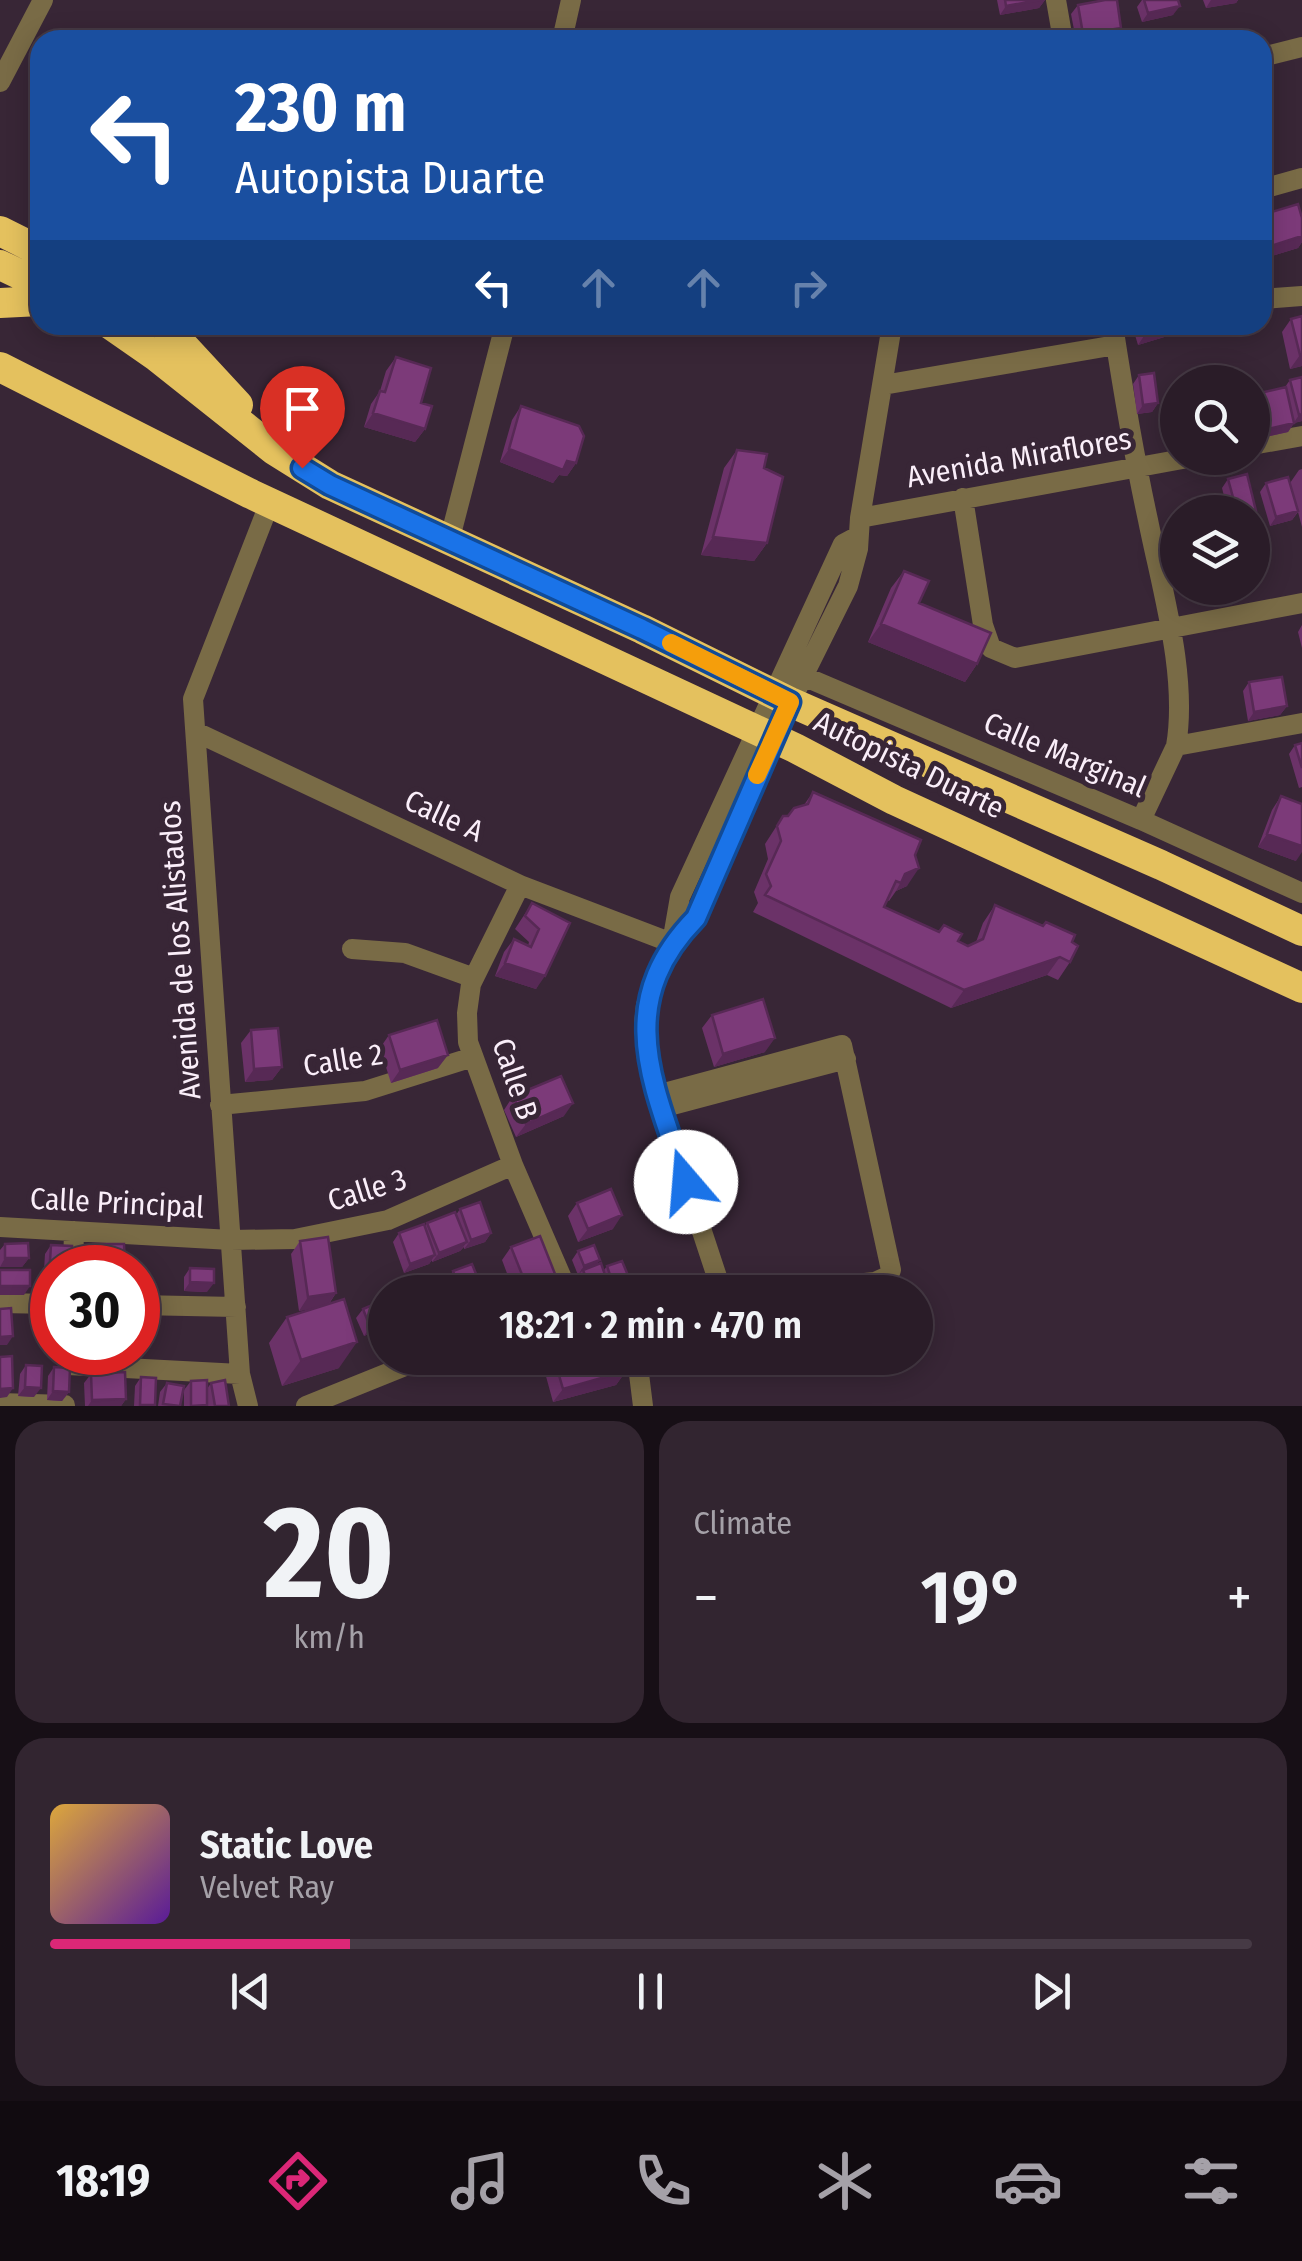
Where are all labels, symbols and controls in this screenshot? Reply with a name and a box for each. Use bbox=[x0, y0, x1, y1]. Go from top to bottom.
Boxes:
text: 230 m bbox=[235, 66, 407, 150]
icon: left bbox=[70, 70, 200, 200]
text: Autopista Duarte bbox=[235, 151, 545, 205]
icon: left bbox=[466, 260, 521, 315]
icon: ahead bbox=[571, 260, 626, 315]
icon: ahead bbox=[676, 260, 731, 315]
icon: right bbox=[781, 260, 836, 315]
map controls bbox=[1160, 365, 1270, 605]
button: search bbox=[1160, 365, 1270, 475]
pin bbox=[260, 366, 345, 469]
icon: arrive bbox=[275, 381, 330, 436]
street label: Avenida Miraflores bbox=[904, 421, 1134, 495]
button: layers bbox=[1160, 495, 1270, 605]
street label: Autopista Duarte bbox=[808, 704, 1010, 826]
street label: Calle Marginal bbox=[978, 705, 1152, 805]
street label: Calle A bbox=[399, 782, 489, 850]
street label: Avenida de los Alistados bbox=[152, 799, 208, 1101]
street label: Calle B bbox=[484, 1034, 546, 1124]
street label: Calle 2 bbox=[301, 1036, 385, 1084]
position arrow bbox=[634, 1130, 738, 1234]
street label: Calle 3 bbox=[323, 1161, 411, 1219]
street label: Calle Principal bbox=[29, 1180, 205, 1226]
speed limit sign: 30 bbox=[30, 1245, 160, 1375]
text: 18:21 · 2 min · 470 m bbox=[499, 1302, 802, 1348]
text: 20 bbox=[264, 1475, 395, 1631]
text: Climate bbox=[694, 1504, 792, 1542]
text: 19° bbox=[920, 1553, 1025, 1643]
text: − bbox=[694, 1565, 718, 1631]
text: + bbox=[1227, 1565, 1252, 1631]
text: km/h bbox=[294, 1618, 365, 1656]
text: Static Love bbox=[200, 1822, 373, 1868]
text: Velvet Ray bbox=[200, 1868, 334, 1906]
icon: previous bbox=[223, 1964, 278, 2019]
icon: pause bbox=[623, 1964, 678, 2019]
icon: next bbox=[1024, 1964, 1079, 2019]
icon: directions bbox=[263, 2146, 333, 2216]
icon: music bbox=[445, 2146, 515, 2216]
icon: phone bbox=[628, 2146, 698, 2216]
icon: climate bbox=[810, 2146, 880, 2216]
icon: car bbox=[993, 2146, 1063, 2216]
icon: filters bbox=[1176, 2146, 1246, 2216]
text: 18:19 bbox=[56, 2154, 150, 2208]

